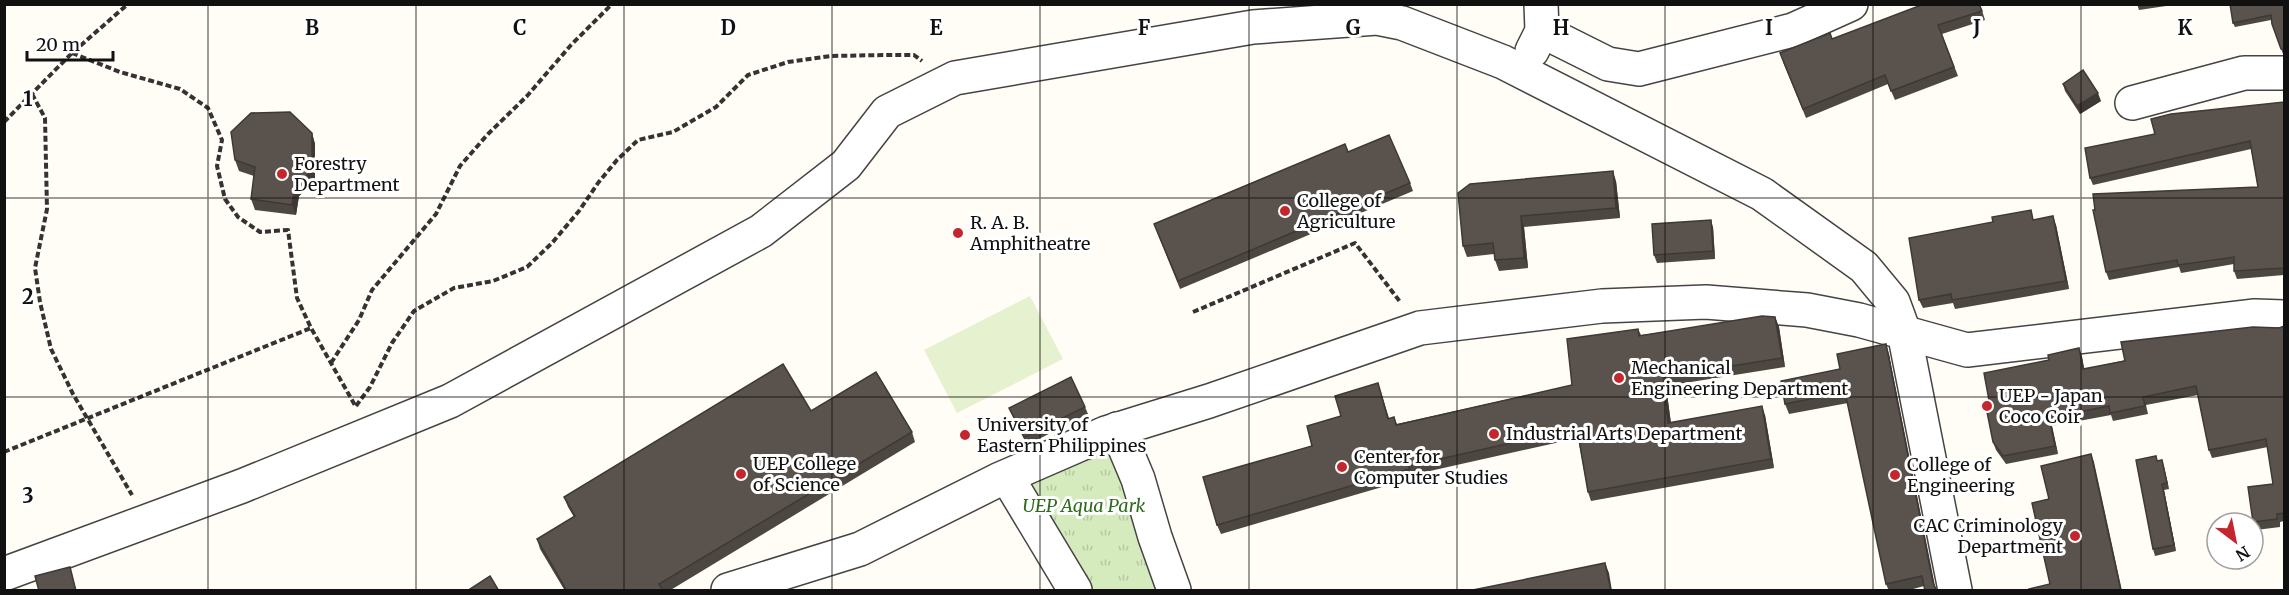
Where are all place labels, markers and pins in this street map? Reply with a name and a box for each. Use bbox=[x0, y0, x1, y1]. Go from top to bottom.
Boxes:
place label: Forestry Department bbox=[294, 152, 399, 196]
marker: Forestry Department bbox=[275, 167, 289, 181]
place label: College of Agriculture bbox=[1296, 189, 1395, 233]
marker: College of Agriculture bbox=[1278, 204, 1292, 218]
place label: R. A. B. Amphitheatre bbox=[969, 211, 1090, 255]
marker: R. A. B. Amphitheatre bbox=[951, 226, 965, 240]
place label: Mechanical Engineering Department bbox=[1631, 356, 1848, 400]
marker: Mechanical Engineering Department bbox=[1612, 371, 1626, 385]
place label: UEP - Japan Coco Coir bbox=[1999, 384, 2103, 428]
marker: UEP - Japan Coco Coir bbox=[1980, 399, 1994, 413]
place label: University of Eastern Philippines bbox=[977, 413, 1147, 457]
place label: Industrial Arts Department bbox=[1506, 422, 1742, 445]
marker: Industrial Arts Department bbox=[1487, 427, 1501, 441]
marker: University of Eastern Philippines bbox=[958, 428, 972, 442]
place label: Center for Computer Studies bbox=[1354, 445, 1508, 489]
place label: UEP College of Science bbox=[753, 452, 856, 496]
place label: College of Engineering bbox=[1907, 453, 2015, 497]
marker: Center for Computer Studies bbox=[1335, 460, 1349, 474]
marker: UEP College of Science bbox=[734, 467, 748, 481]
marker: College of Engineering bbox=[1888, 468, 1902, 482]
place label: CAC Criminology Department bbox=[1913, 514, 2064, 558]
marker: CAC Criminology Department bbox=[2068, 529, 2082, 543]

